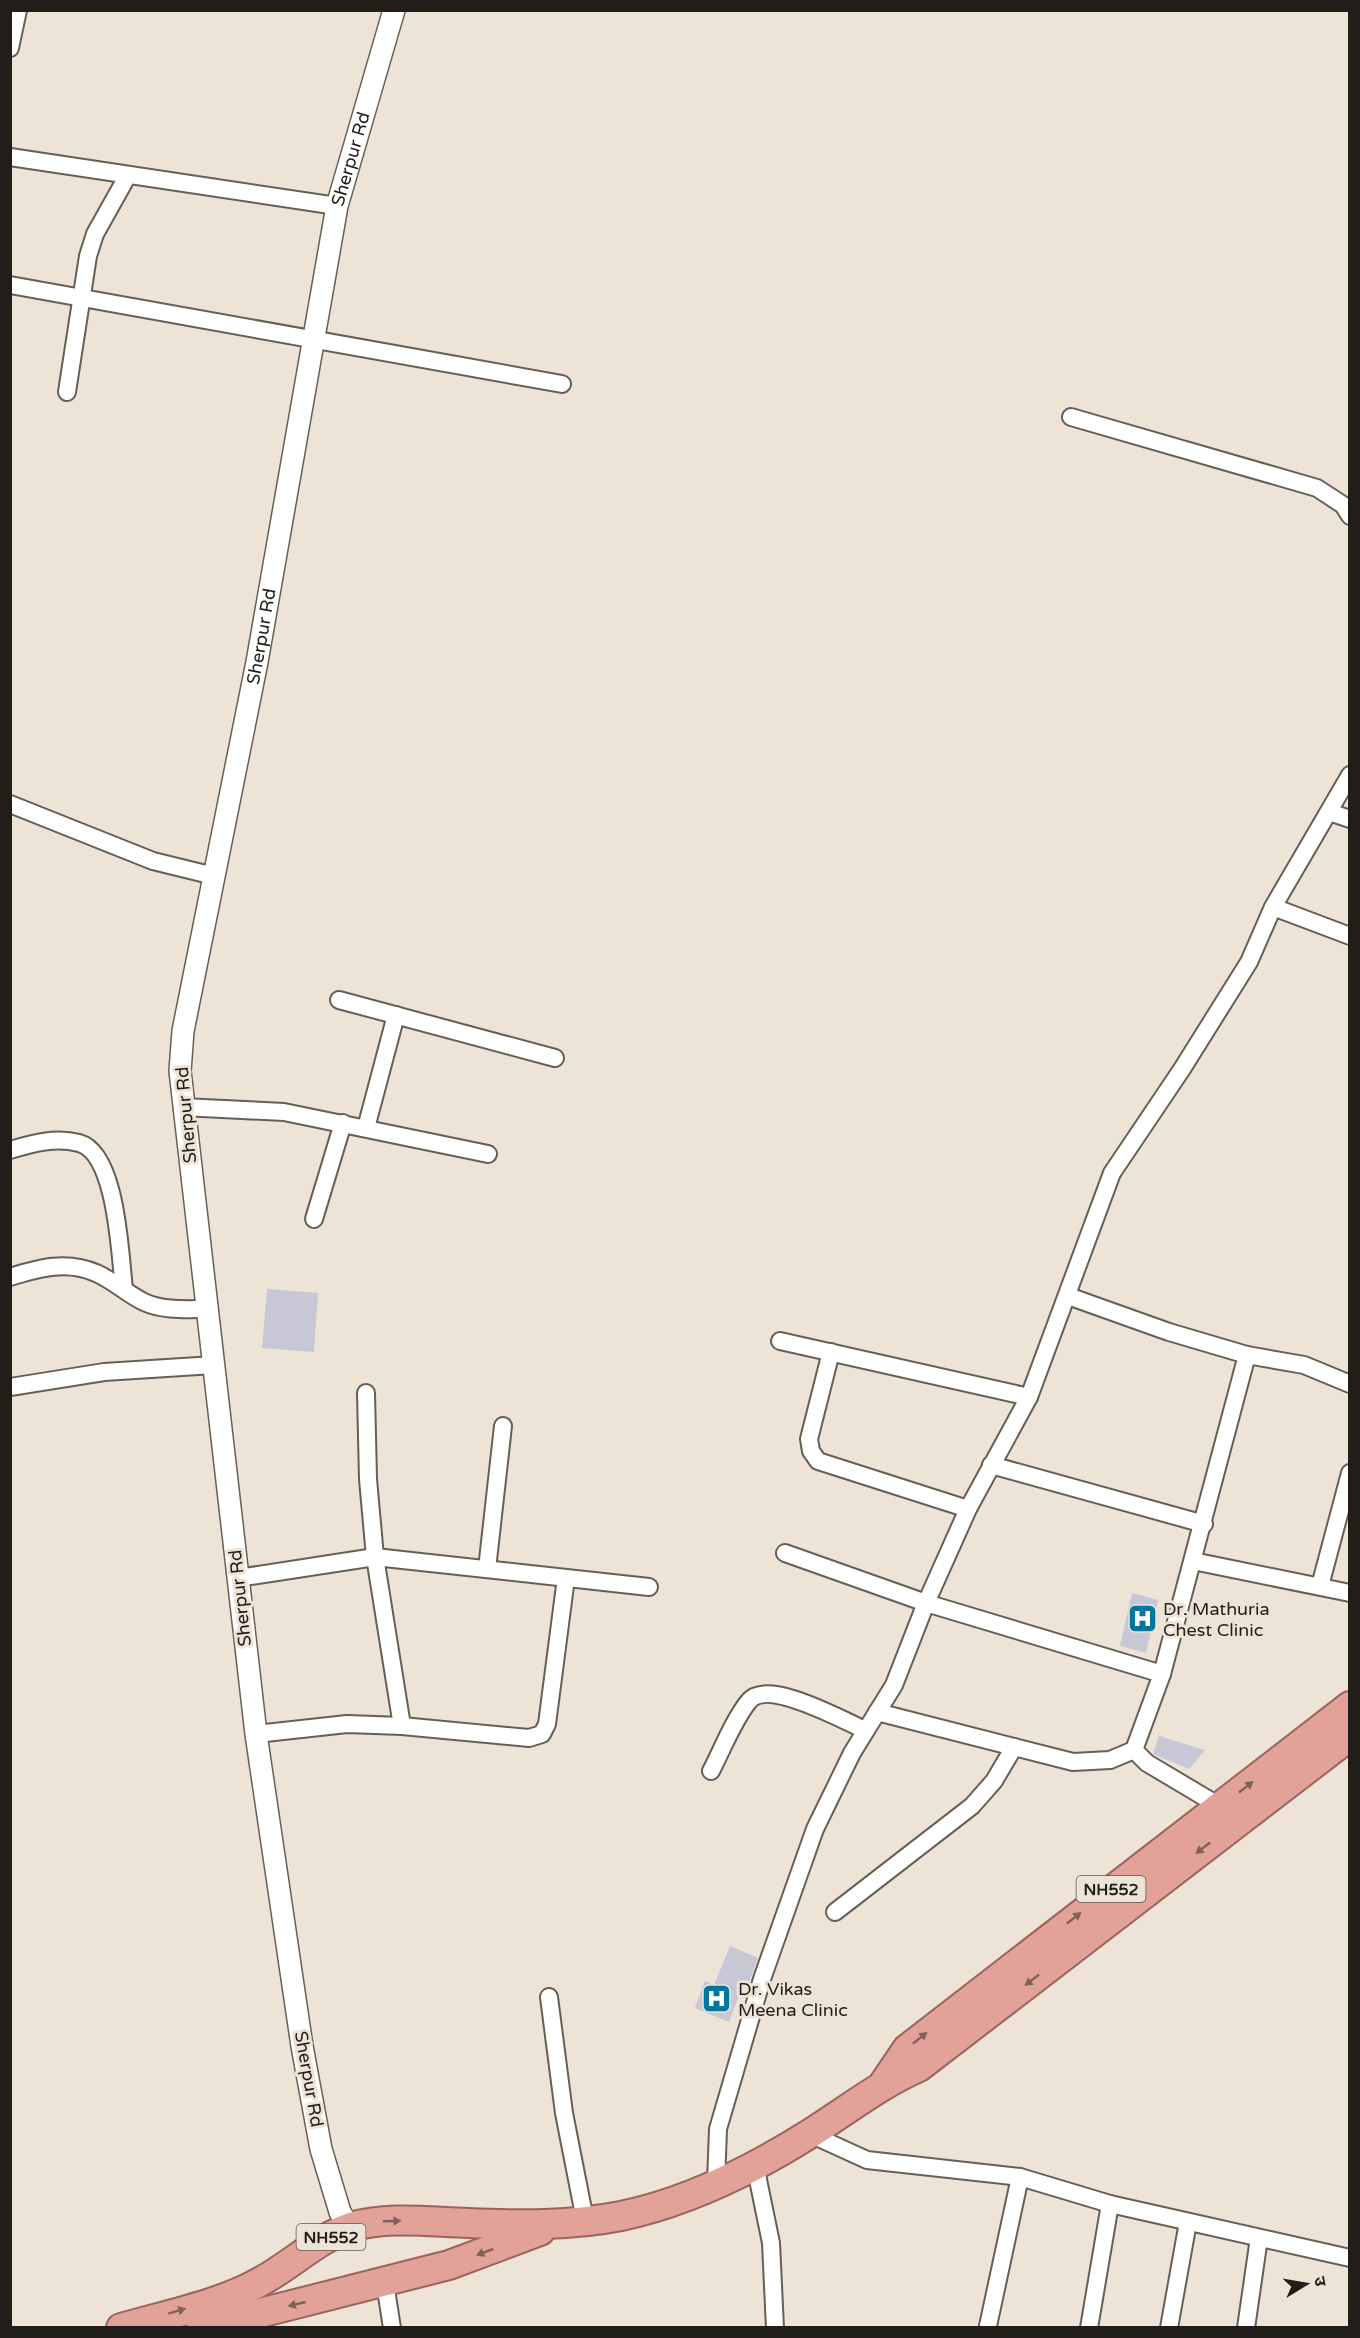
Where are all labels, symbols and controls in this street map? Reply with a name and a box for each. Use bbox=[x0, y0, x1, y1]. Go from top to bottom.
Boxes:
street label: Sherpur Rd bbox=[327, 109, 375, 209]
street label: Sherpur Rd bbox=[242, 587, 281, 686]
street label: Sherpur Rd bbox=[171, 1066, 201, 1164]
street label: Sherpur Rd bbox=[224, 1549, 256, 1647]
place label: Dr. Mathuria Chest Clinic bbox=[1163, 1598, 1270, 1641]
hospital icon: Dr. Mathuria Chest Clinic bbox=[1126, 1603, 1158, 1635]
one-way arrow bbox=[1238, 1781, 1254, 1794]
one-way arrow bbox=[1195, 1842, 1210, 1854]
road number: NH552 bbox=[1076, 1876, 1146, 1902]
one-way arrow bbox=[1066, 1911, 1082, 1924]
one-way arrow bbox=[1024, 1974, 1040, 1986]
place label: Dr. Vikas Meena Clinic bbox=[738, 1978, 848, 2021]
hospital icon: Dr. Vikas Meena Clinic bbox=[701, 1983, 733, 2015]
street label: Sherpur Rd bbox=[290, 2029, 328, 2129]
one-way arrow bbox=[913, 2032, 928, 2044]
one-way arrow bbox=[383, 2216, 402, 2226]
road number: NH552 bbox=[296, 2224, 366, 2250]
one-way arrow bbox=[476, 2248, 494, 2257]
north arrow bbox=[1276, 2254, 1336, 2314]
text: उ bbox=[1309, 2275, 1331, 2288]
one-way arrow bbox=[288, 2299, 306, 2309]
one-way arrow bbox=[168, 2306, 186, 2315]

